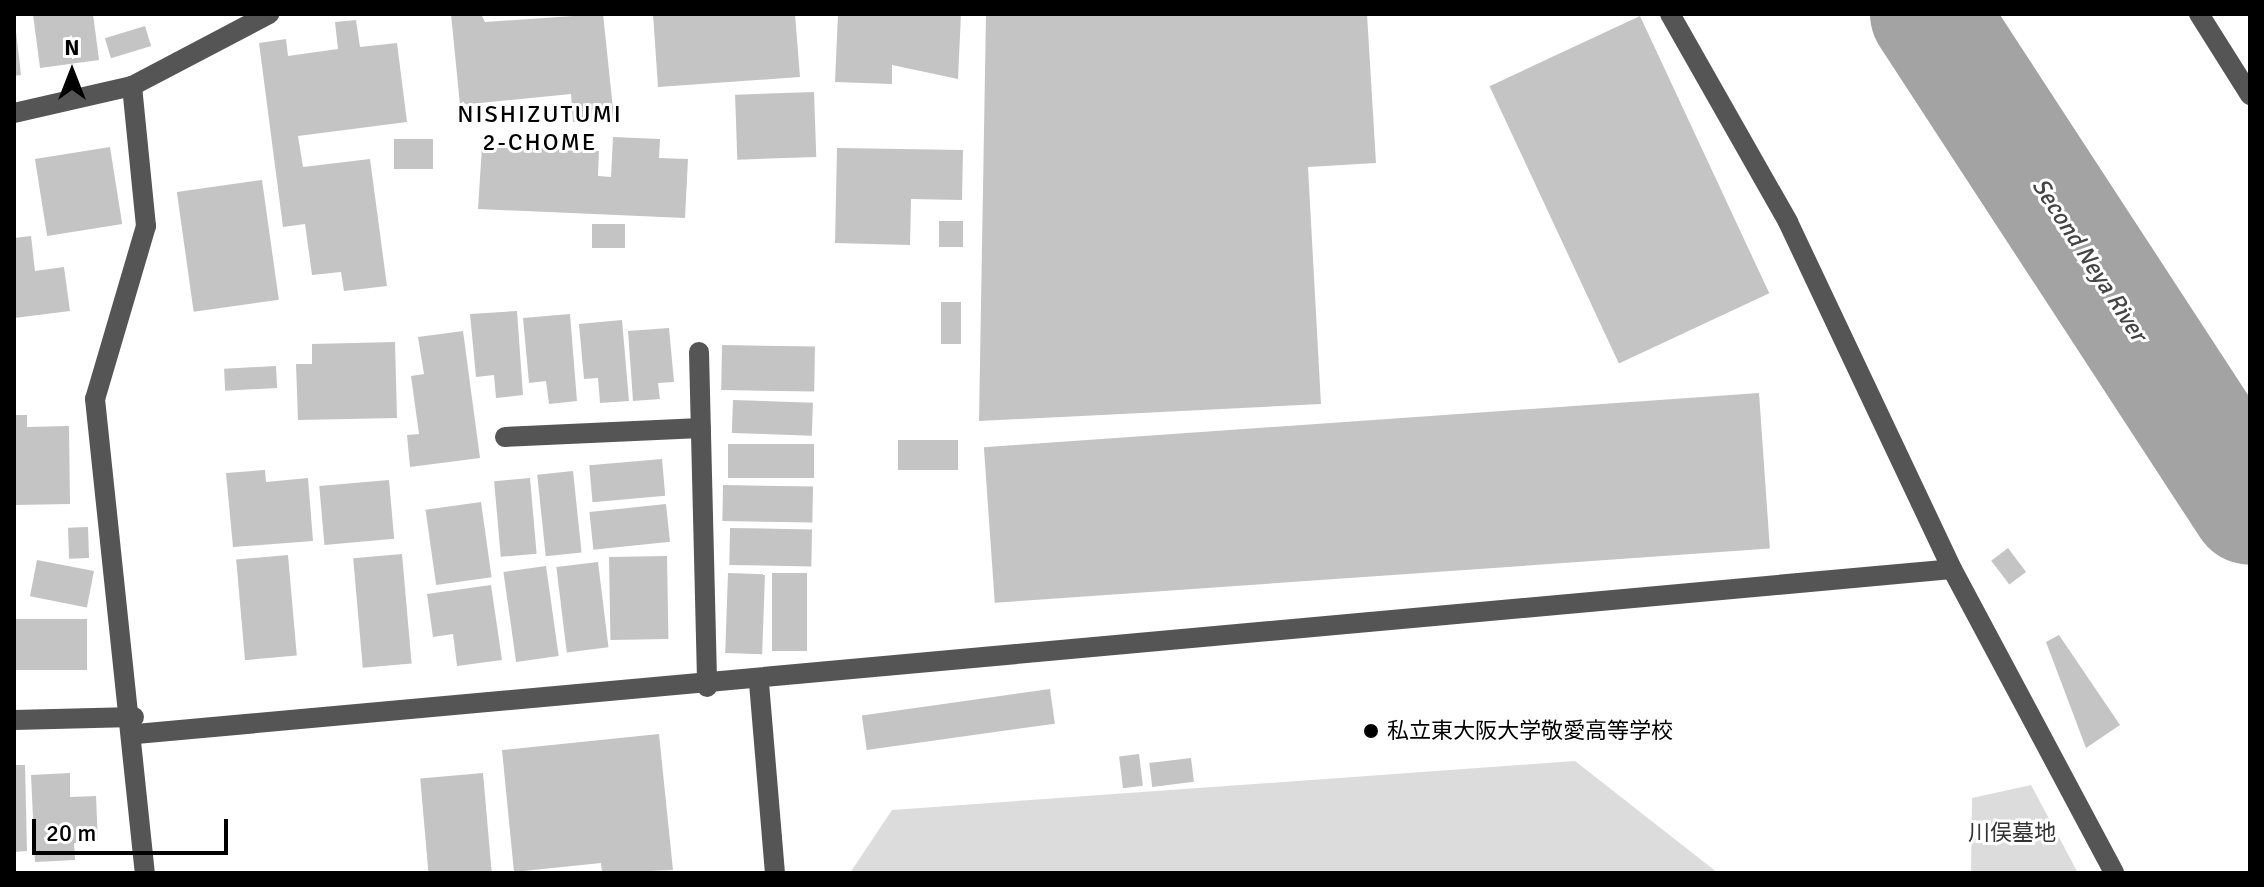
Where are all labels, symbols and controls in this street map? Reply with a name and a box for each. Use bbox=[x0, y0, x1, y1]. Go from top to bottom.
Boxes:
north arrow bbox=[32, 32, 112, 112]
text: N bbox=[64, 34, 80, 61]
district label: NISHIZUTUMI 2-CHOME bbox=[457, 101, 623, 157]
water label: Second Neya River bbox=[2026, 173, 2152, 347]
place label: 私立東大阪大学敬愛高等学校 bbox=[1387, 718, 1673, 744]
marker: 私立東大阪大学敬愛高等学校 bbox=[1362, 722, 1380, 740]
scale bar bbox=[36, 803, 232, 853]
text: 20 m bbox=[46, 818, 96, 848]
park label: 川俣墓地 bbox=[1968, 820, 2056, 846]

